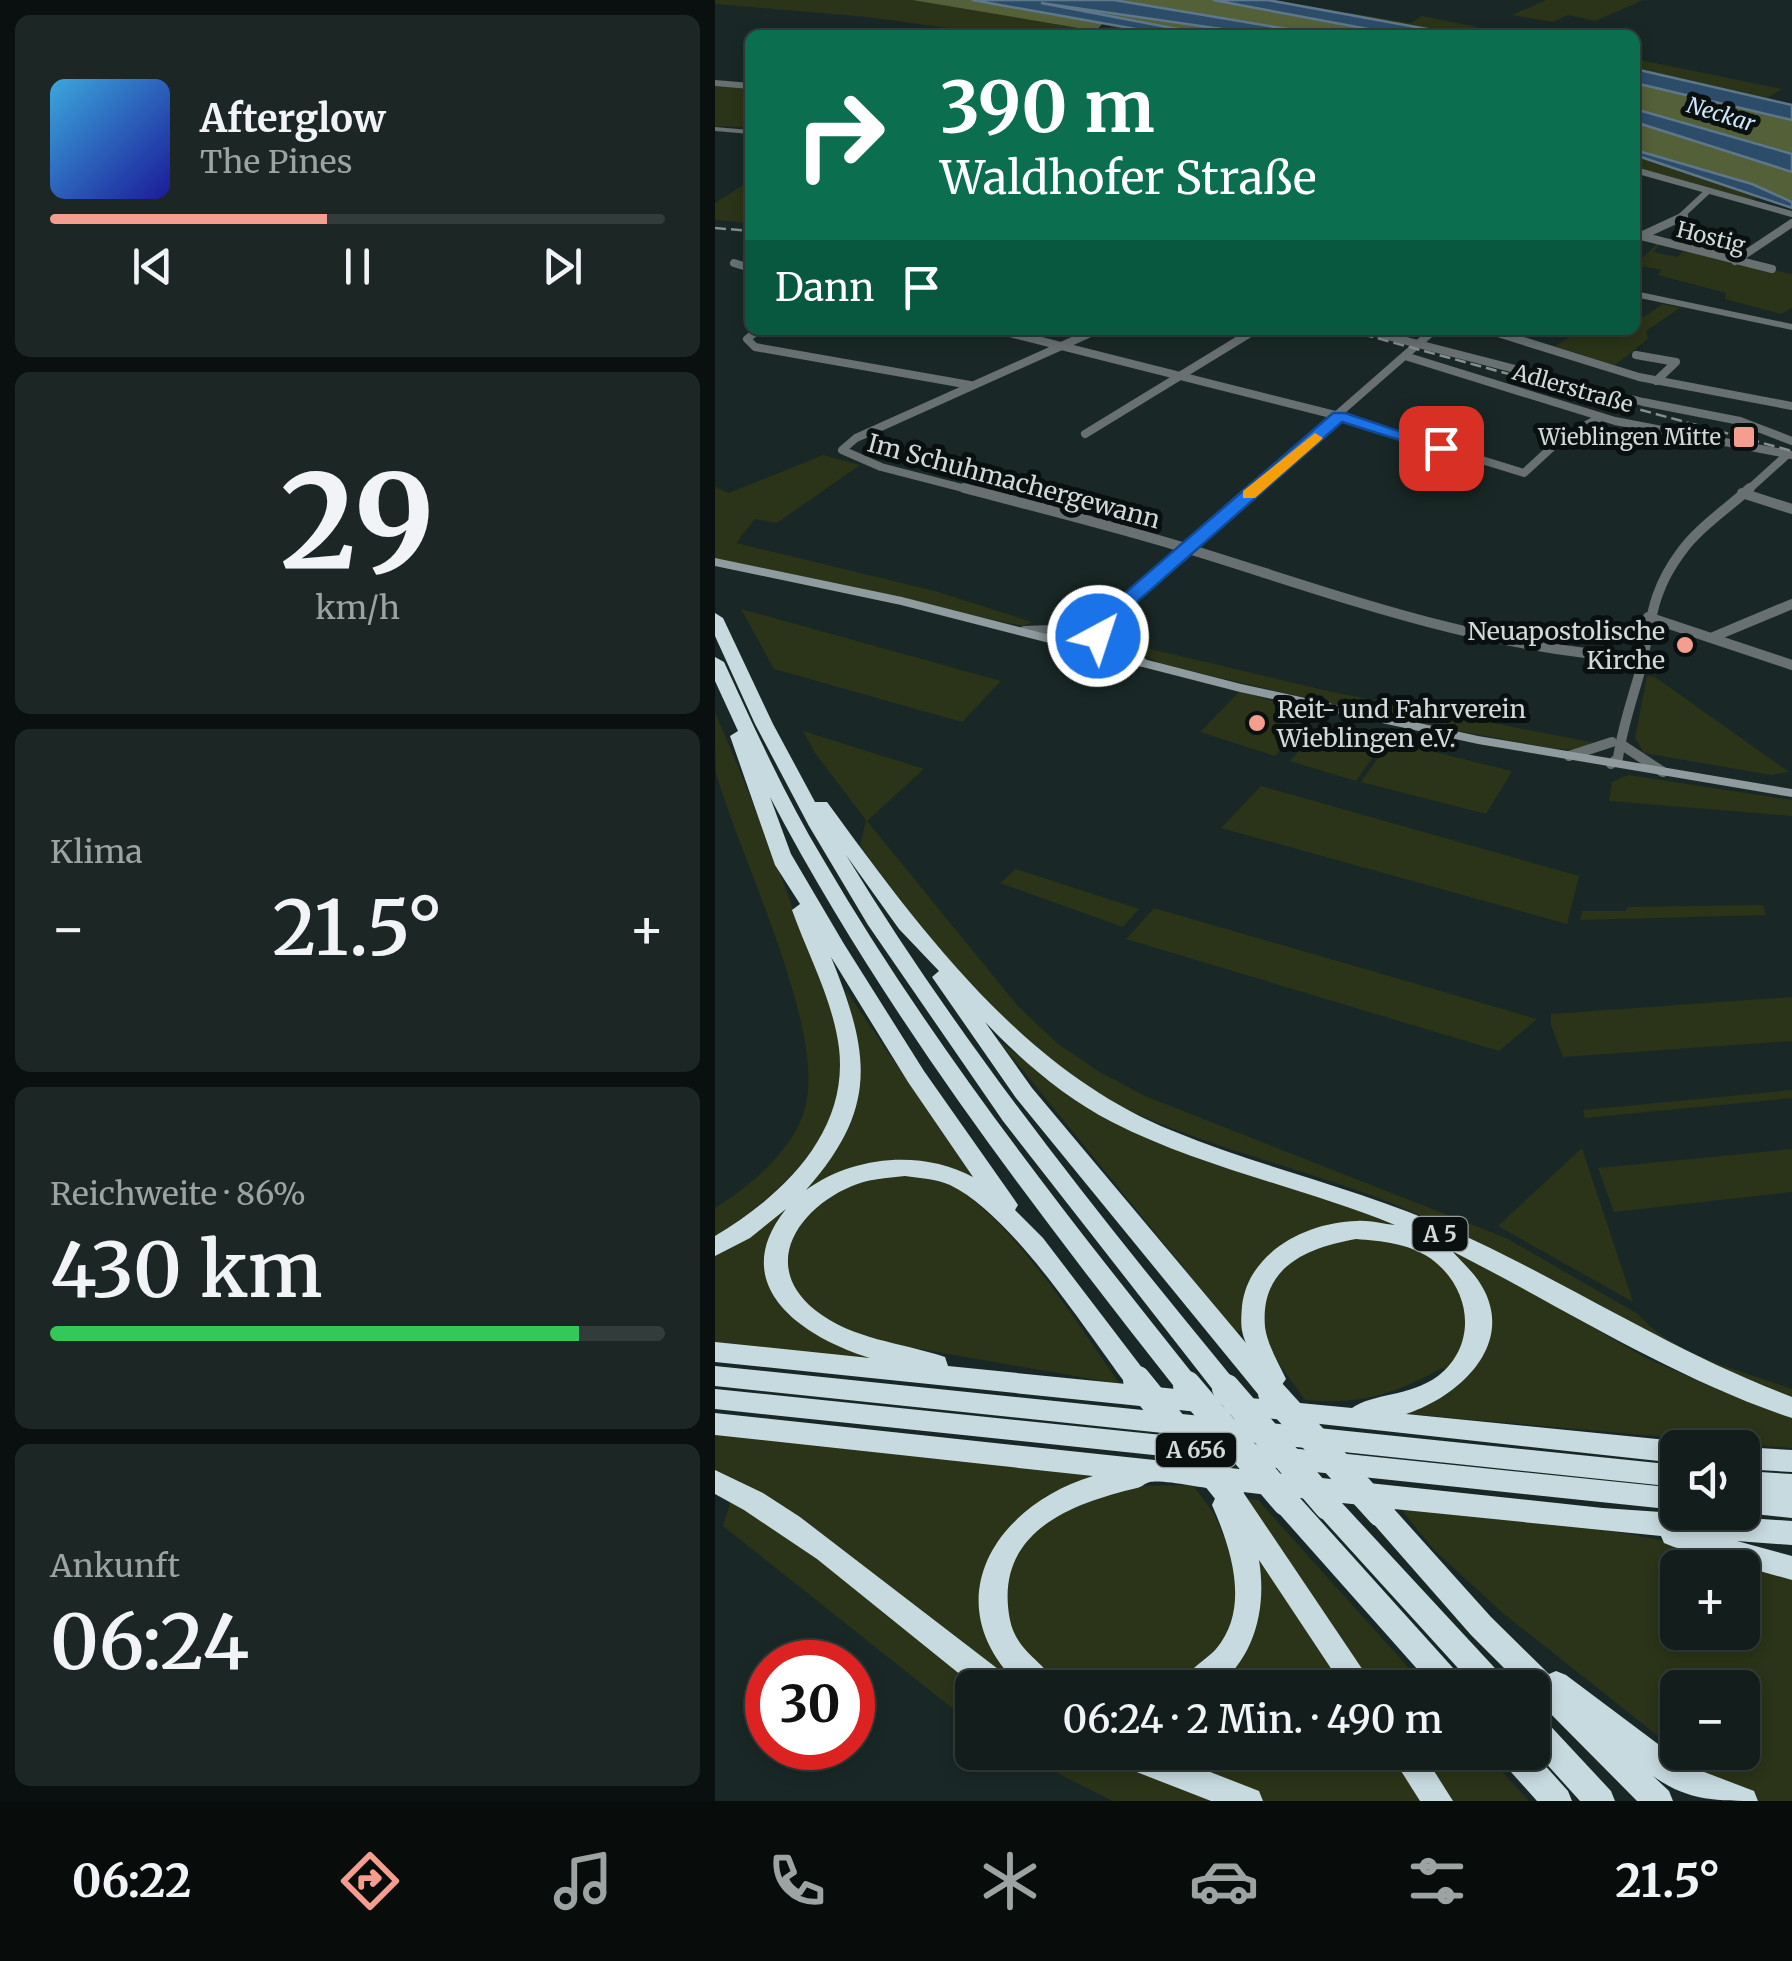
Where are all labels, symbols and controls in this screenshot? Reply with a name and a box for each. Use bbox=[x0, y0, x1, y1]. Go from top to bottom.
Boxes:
text: 390 m bbox=[940, 63, 1155, 151]
icon: right bbox=[775, 70, 905, 200]
water label: Neckar bbox=[1683, 90, 1760, 138]
text: Afterglow bbox=[200, 95, 386, 142]
text: The Pines bbox=[200, 142, 352, 182]
text: Waldhofer Straße bbox=[940, 150, 1317, 206]
street label: Hostig bbox=[1674, 215, 1748, 259]
icon: previous bbox=[125, 239, 180, 294]
icon: pause bbox=[330, 239, 385, 294]
icon: next bbox=[535, 239, 590, 294]
icon: arrive bbox=[894, 260, 949, 315]
text: Dann bbox=[775, 264, 874, 311]
street label: Adlerstraße bbox=[1509, 357, 1636, 419]
pin bbox=[1399, 406, 1484, 491]
icon: arrive bbox=[1414, 421, 1469, 476]
place label: Wieblingen Mitte bbox=[1537, 423, 1721, 451]
marker: Wieblingen Mitte bbox=[1731, 424, 1757, 450]
street label: Im Schuhmachergewann bbox=[864, 427, 1164, 535]
text: 29 bbox=[280, 441, 435, 604]
position arrow bbox=[1046, 584, 1150, 688]
text: km/h bbox=[315, 588, 400, 628]
place label: Neuapostolische Kirche bbox=[1467, 615, 1665, 676]
marker: Neuapostolische Kirche bbox=[1674, 634, 1696, 656]
place label: Reit- und Fahrverein Wieblingen e.V. bbox=[1276, 693, 1526, 754]
marker: Reit- und Fahrverein Wieblingen e.V. bbox=[1246, 712, 1268, 734]
text: Klima bbox=[50, 832, 143, 872]
text: 21.5° bbox=[272, 881, 443, 975]
text: − bbox=[50, 894, 87, 963]
text: + bbox=[628, 894, 665, 963]
text: Reichweite · 86% bbox=[50, 1174, 306, 1214]
road number: A 5 bbox=[1413, 1217, 1467, 1251]
text: 430 km bbox=[50, 1223, 323, 1317]
map controls bbox=[1660, 1430, 1760, 1770]
button: sound bbox=[1660, 1430, 1760, 1530]
road number: A 656 bbox=[1156, 1433, 1236, 1467]
text: Ankunft bbox=[50, 1546, 180, 1586]
button: + bbox=[1660, 1550, 1760, 1650]
text: 06:24 bbox=[50, 1595, 249, 1689]
speed limit sign: 30 bbox=[745, 1640, 875, 1770]
button: − bbox=[1660, 1670, 1760, 1770]
text: 06:24 · 2 Min. · 490 m bbox=[1062, 1696, 1443, 1743]
icon: directions bbox=[335, 1846, 405, 1916]
icon: music bbox=[548, 1846, 618, 1916]
icon: phone bbox=[762, 1846, 832, 1916]
icon: climate bbox=[975, 1846, 1045, 1916]
icon: car bbox=[1189, 1846, 1259, 1916]
icon: filters bbox=[1402, 1846, 1472, 1916]
text: 06:22 bbox=[72, 1853, 192, 1909]
text: 21.5° bbox=[1615, 1853, 1720, 1909]

